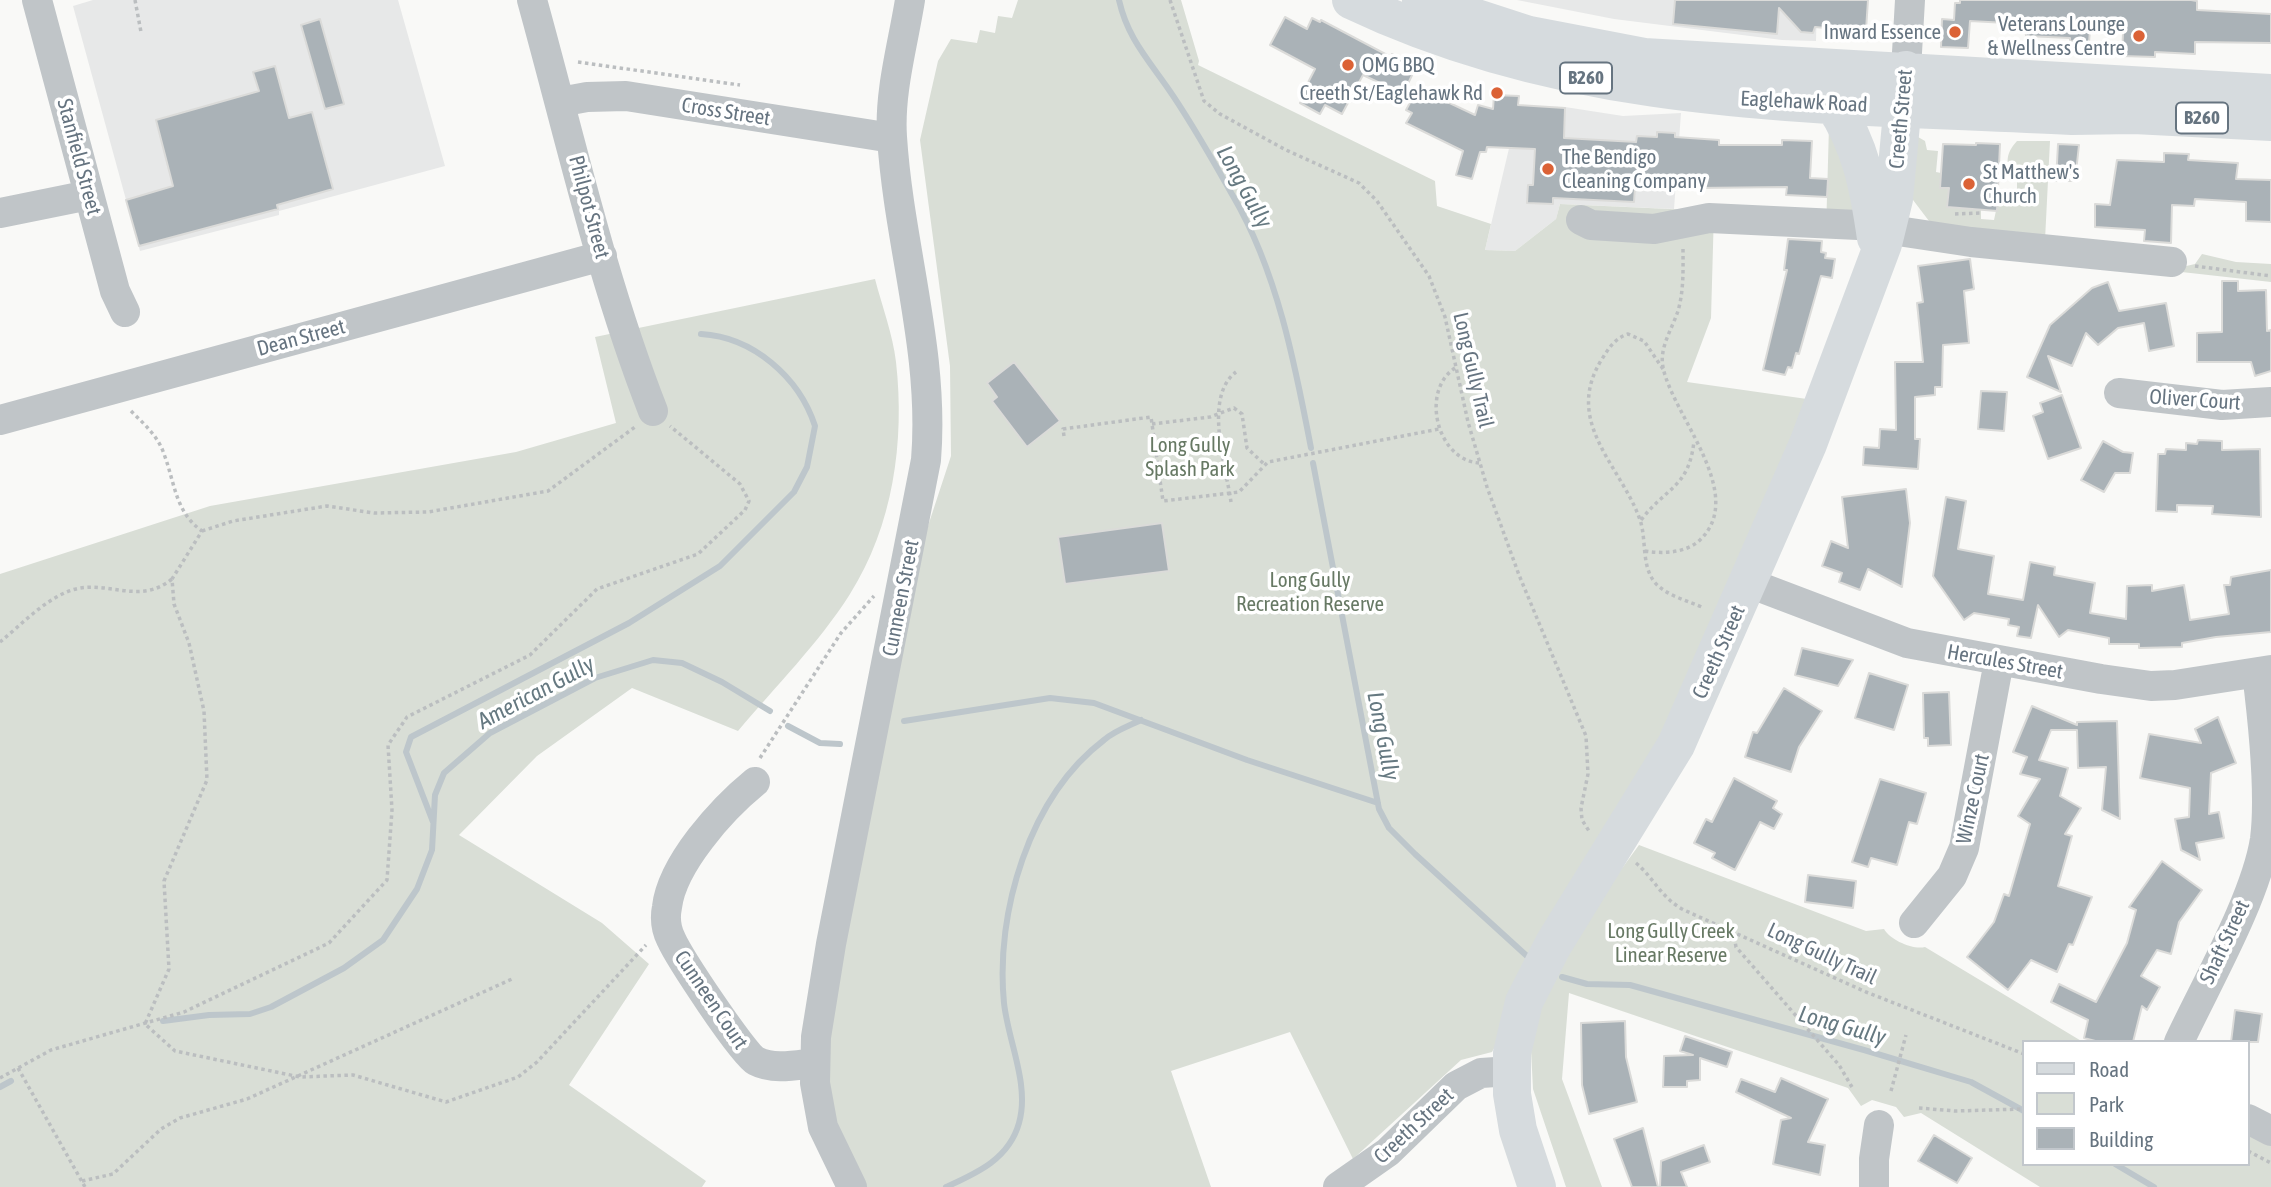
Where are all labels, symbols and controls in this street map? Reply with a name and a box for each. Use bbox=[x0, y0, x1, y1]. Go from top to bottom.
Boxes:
place label: Veterans Lounge & Wellness Centre bbox=[1988, 11, 2125, 61]
place label: Inward Essence bbox=[1824, 19, 1941, 45]
marker: Inward Essence bbox=[1947, 24, 1963, 40]
marker: Veterans Lounge & Wellness Centre bbox=[2131, 28, 2147, 44]
place label: OMG BBQ bbox=[1362, 52, 1435, 78]
marker: OMG BBQ bbox=[1340, 57, 1356, 73]
road number: B260 bbox=[1560, 62, 1612, 94]
street label: Creeth Street bbox=[1884, 68, 1918, 170]
place label: Creeth St/Eaglehawk Rd bbox=[1300, 80, 1483, 106]
marker: Creeth St/Eaglehawk Rd bbox=[1489, 85, 1505, 101]
street label: Eaglehawk Road bbox=[1740, 86, 1868, 118]
street label: Cross Street bbox=[680, 93, 772, 131]
street label: Stanfield Street bbox=[51, 96, 107, 218]
road number: B260 bbox=[2176, 102, 2228, 134]
water label: Long Gully bbox=[1210, 141, 1278, 233]
place label: The Bendigo Cleaning Company bbox=[1562, 144, 1706, 194]
street label: Philpot Street bbox=[563, 153, 615, 261]
place label: St Matthew's Church bbox=[1983, 159, 2080, 209]
marker: The Bendigo Cleaning Company bbox=[1540, 161, 1556, 177]
marker: St Matthew's Church bbox=[1961, 176, 1977, 192]
street label: Long Gully Trail bbox=[1447, 310, 1499, 430]
street label: Dean Street bbox=[254, 314, 348, 362]
street label: Oliver Court bbox=[2149, 384, 2241, 416]
park label: Long Gully Splash Park bbox=[1145, 432, 1235, 482]
street label: Cunneen Street bbox=[877, 538, 925, 658]
park label: Long Gully Recreation Reserve bbox=[1236, 567, 1384, 617]
street label: Creeth Street bbox=[1687, 601, 1751, 703]
street label: Hercules Street bbox=[1945, 639, 2065, 685]
water label: American Gully bbox=[473, 651, 599, 735]
water label: Long Gully bbox=[1361, 689, 1405, 783]
street label: Winze Court bbox=[1951, 752, 1995, 846]
street label: Shaft Street bbox=[2195, 896, 2255, 988]
park label: Long Gully Creek Linear Reserve bbox=[1607, 918, 1735, 968]
street label: Long Gully Trail bbox=[1763, 918, 1881, 990]
street label: Cunneen Court bbox=[669, 946, 753, 1054]
water label: Long Gully bbox=[1795, 1000, 1889, 1052]
legend bbox=[2022, 1040, 2250, 1166]
text: Road bbox=[2089, 1057, 2129, 1081]
street label: Creeth Street bbox=[1369, 1083, 1459, 1169]
text: Park bbox=[2089, 1092, 2124, 1116]
text: Building bbox=[2089, 1127, 2153, 1151]

